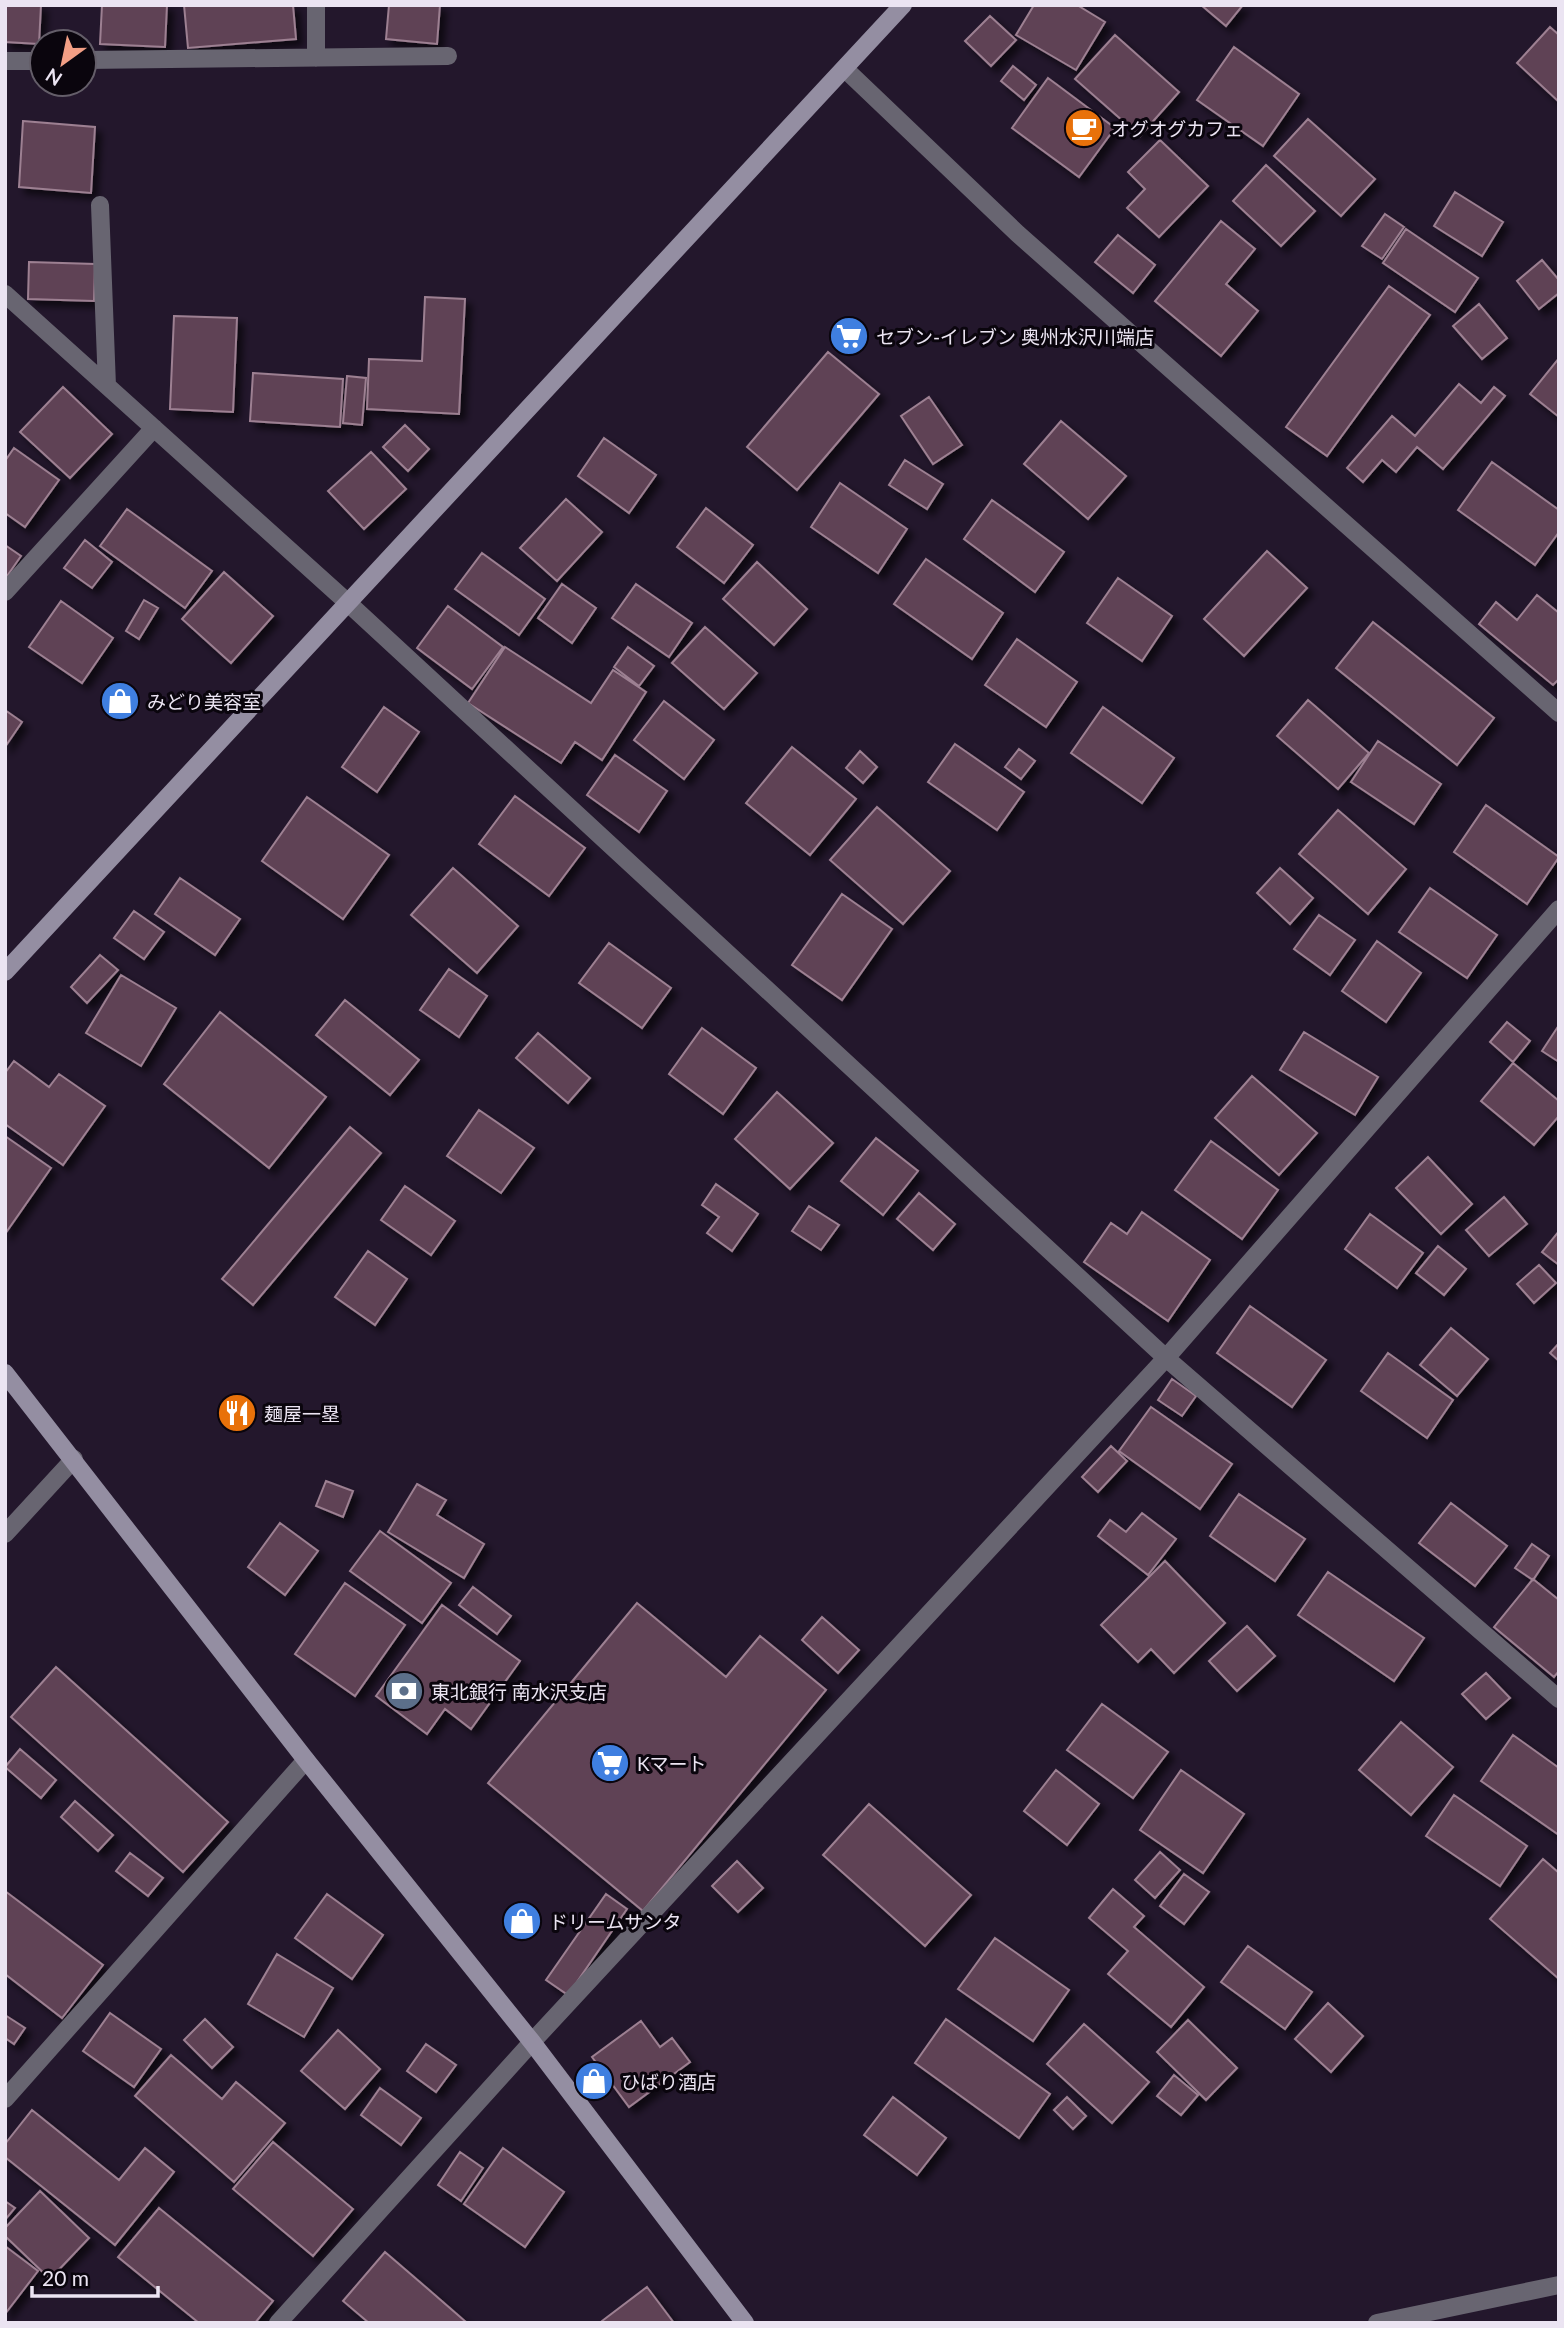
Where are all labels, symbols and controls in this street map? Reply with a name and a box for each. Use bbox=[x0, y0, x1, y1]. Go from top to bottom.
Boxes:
north arrow bbox=[28, 28, 98, 98]
text: N bbox=[41, 64, 66, 91]
cafe icon: オグオグカフェ bbox=[1063, 107, 1105, 149]
place label: オグオグカフェ bbox=[1111, 117, 1243, 140]
supermarket icon: セブン-イレブン 奥州水沢川端店 bbox=[828, 315, 870, 357]
place label: セブン-イレブン 奥州水沢川端店 bbox=[876, 325, 1154, 348]
shop icon: みどり美容室 bbox=[99, 680, 141, 722]
place label: みどり美容室 bbox=[147, 690, 261, 713]
restaurant icon: 麺屋一塁 bbox=[216, 1392, 258, 1434]
place label: 麺屋一塁 bbox=[264, 1402, 340, 1425]
bank icon: 東北銀行 南水沢支店 bbox=[383, 1670, 425, 1712]
place label: 東北銀行 南水沢支店 bbox=[431, 1680, 607, 1703]
supermarket icon: Kマート bbox=[589, 1742, 631, 1784]
place label: Kマート bbox=[637, 1752, 707, 1775]
shop icon: ドリームサンタ bbox=[501, 1900, 543, 1942]
place label: ドリームサンタ bbox=[549, 1910, 681, 1933]
shop icon: ひばり酒店 bbox=[573, 2060, 615, 2102]
place label: ひばり酒店 bbox=[621, 2070, 716, 2093]
scale bar bbox=[32, 2254, 158, 2298]
text: 20 m bbox=[42, 2265, 89, 2290]

